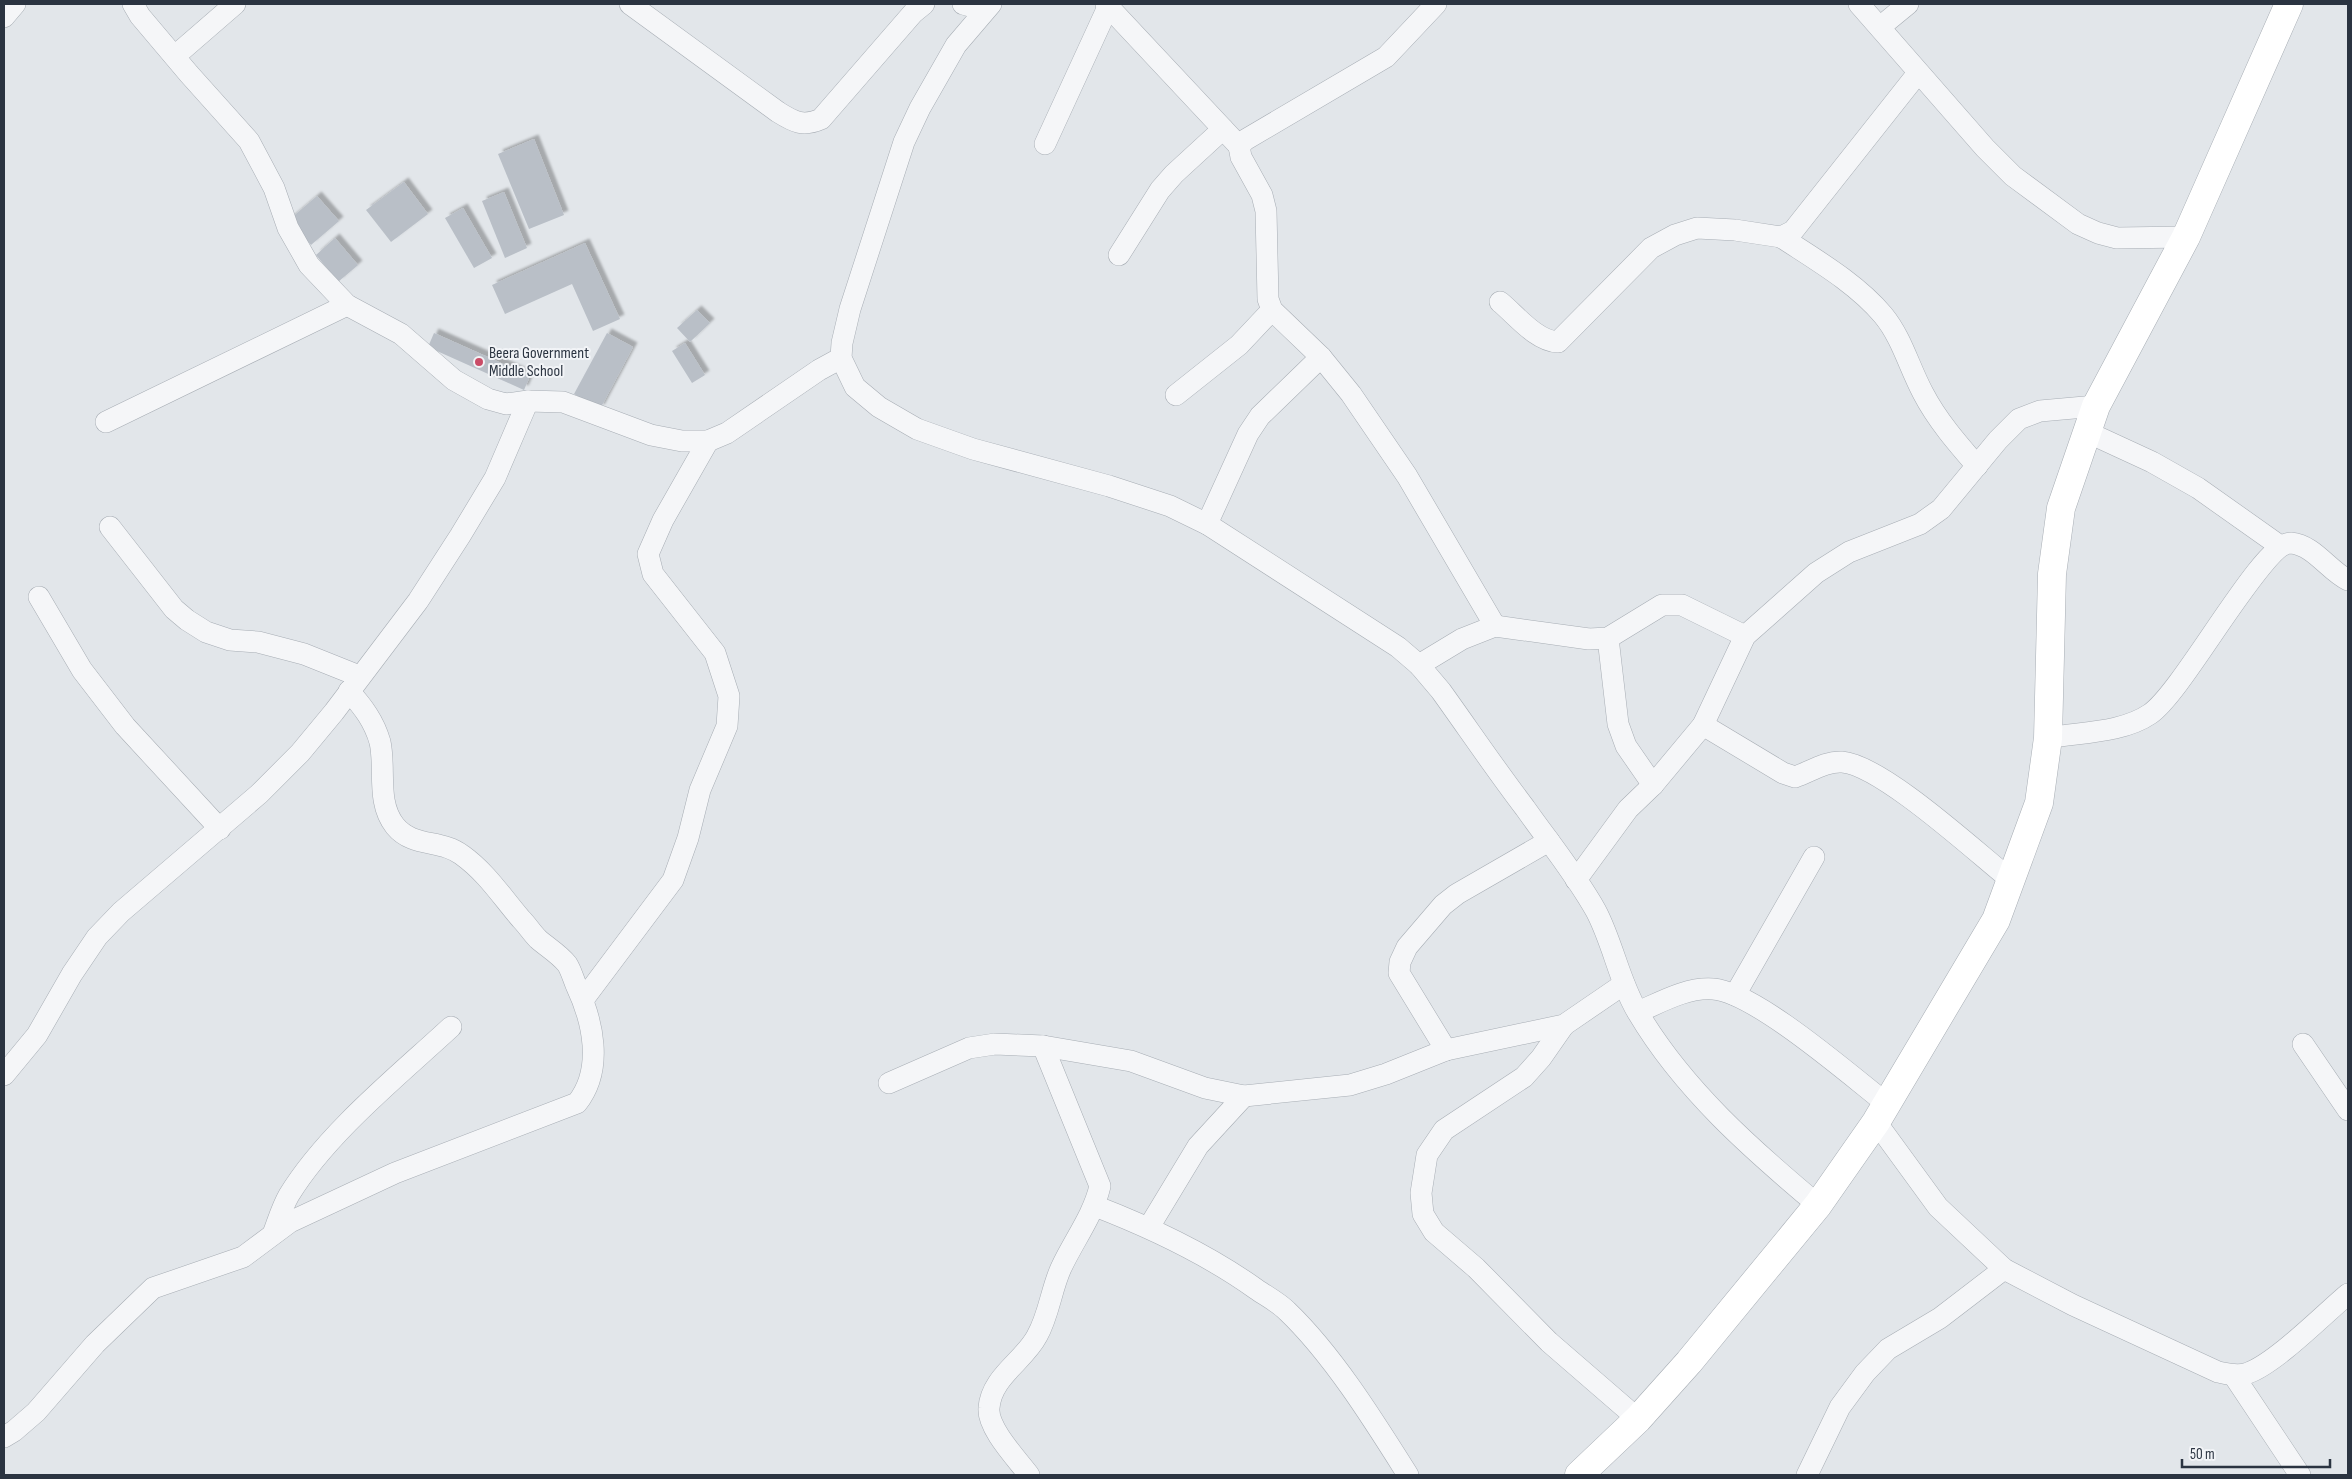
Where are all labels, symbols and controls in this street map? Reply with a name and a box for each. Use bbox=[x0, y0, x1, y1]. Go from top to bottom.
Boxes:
place label: Beera Government Middle School bbox=[489, 344, 589, 381]
marker: Beera Government Middle School bbox=[473, 356, 485, 368]
scale bar bbox=[2182, 1436, 2330, 1468]
text: 50 m bbox=[2190, 1445, 2215, 1464]

